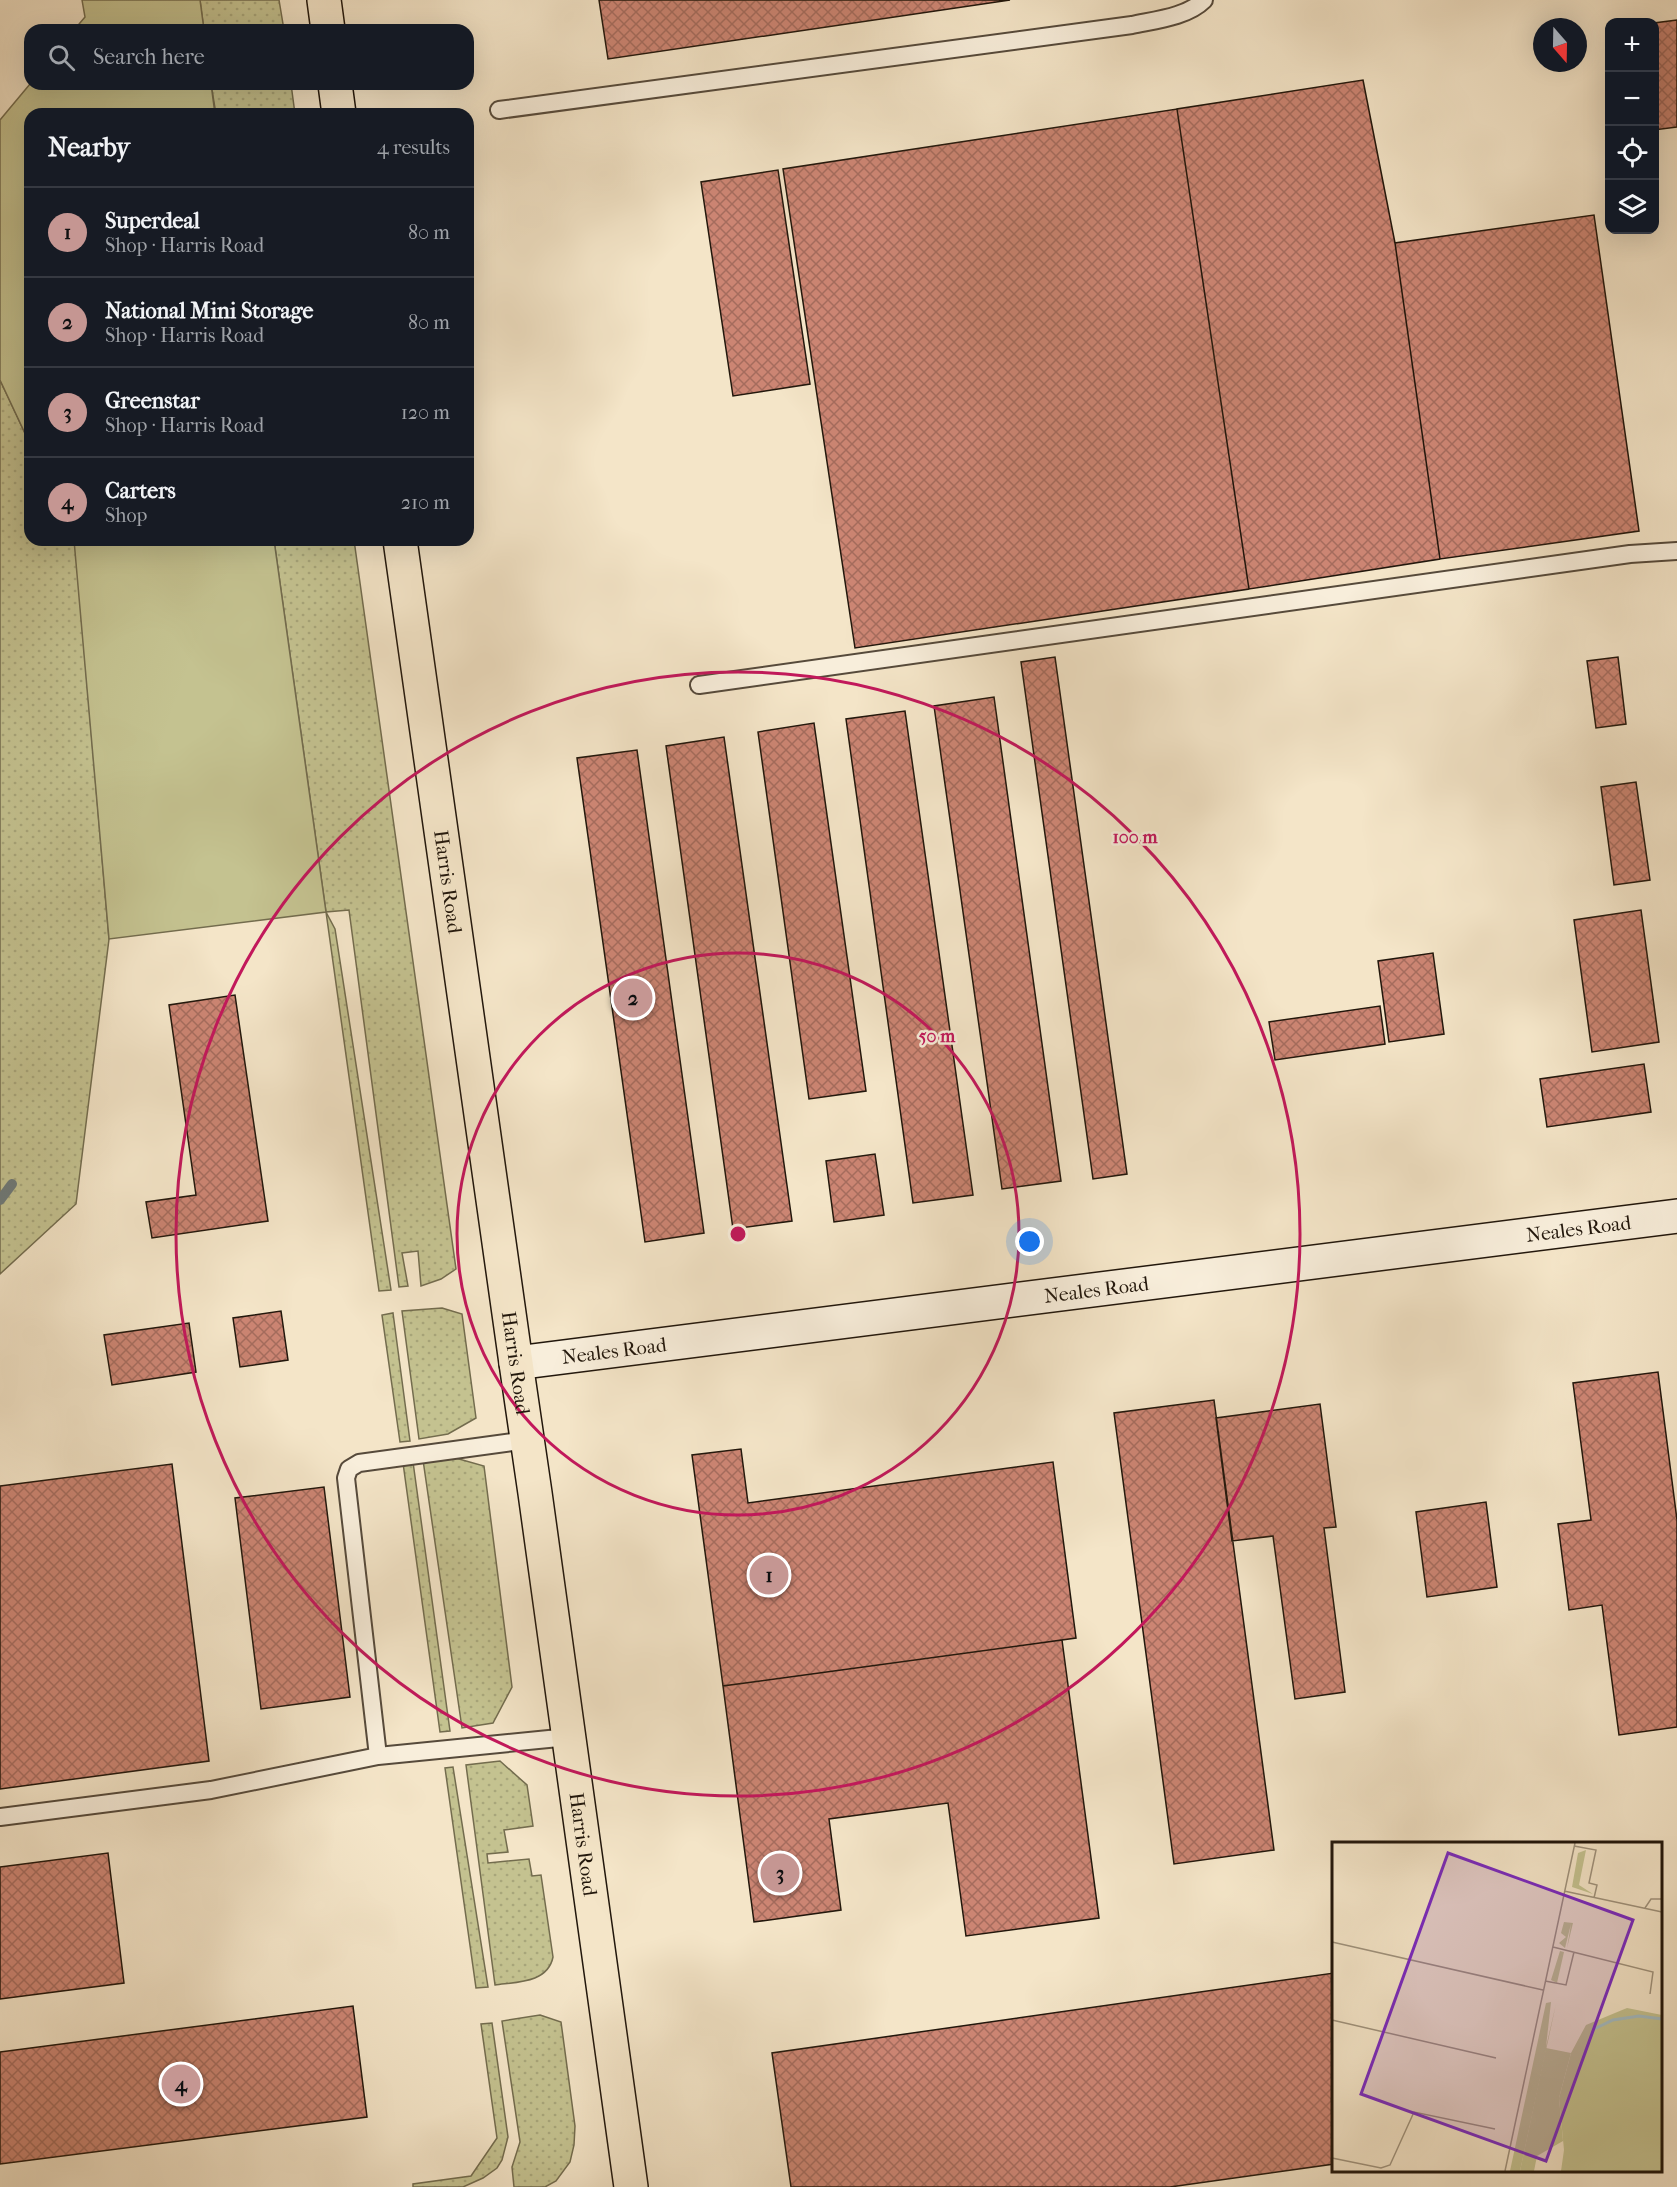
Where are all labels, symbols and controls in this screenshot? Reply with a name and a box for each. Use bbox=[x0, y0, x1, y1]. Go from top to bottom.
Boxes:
north arrow bbox=[1533, 18, 1587, 72]
map controls bbox=[1605, 18, 1659, 234]
button: + bbox=[1605, 18, 1659, 72]
search box bbox=[24, 24, 474, 90]
icon: search bbox=[45, 41, 78, 74]
text: Search here bbox=[93, 44, 205, 70]
button: − bbox=[1605, 72, 1659, 126]
button: locate bbox=[1605, 126, 1659, 180]
text: Nearby bbox=[48, 132, 130, 163]
text: 4 results bbox=[377, 136, 450, 159]
button: layers bbox=[1605, 180, 1659, 234]
text: Superdeal bbox=[105, 208, 200, 234]
text: 1 bbox=[64, 221, 71, 244]
text: 80 m bbox=[408, 221, 450, 244]
text: Shop · Harris Road bbox=[105, 234, 264, 257]
text: National Mini Storage bbox=[105, 298, 313, 324]
text: 2 bbox=[62, 311, 73, 334]
text: 80 m bbox=[408, 311, 450, 334]
text: Shop · Harris Road bbox=[105, 324, 264, 347]
text: Greenstar bbox=[105, 388, 200, 414]
text: 3 bbox=[63, 401, 72, 424]
text: 120 m bbox=[401, 401, 450, 424]
text: Shop · Harris Road bbox=[105, 414, 264, 437]
text: Carters bbox=[105, 478, 176, 504]
text: 4 bbox=[62, 491, 73, 514]
text: 210 m bbox=[401, 491, 450, 514]
text: Shop bbox=[105, 504, 147, 527]
text: 100 m bbox=[1112, 827, 1159, 848]
street label: Harris Road bbox=[429, 828, 467, 936]
pin: 2 bbox=[614, 976, 652, 1020]
text: 50 m bbox=[919, 1026, 956, 1047]
street label: Neales Road bbox=[1525, 1210, 1633, 1247]
centre of rings bbox=[728, 1224, 748, 1244]
your location bbox=[1015, 1227, 1044, 1256]
street label: Neales Road bbox=[1043, 1271, 1151, 1308]
street label: Harris Road bbox=[497, 1310, 535, 1417]
street label: Neales Road bbox=[560, 1332, 669, 1369]
pin: 1 bbox=[750, 1552, 788, 1598]
street label: Harris Road bbox=[565, 1791, 602, 1898]
inset map bbox=[1332, 1842, 1662, 2172]
pin: 3 bbox=[760, 1850, 800, 1896]
pin: 4 bbox=[162, 2062, 201, 2106]

